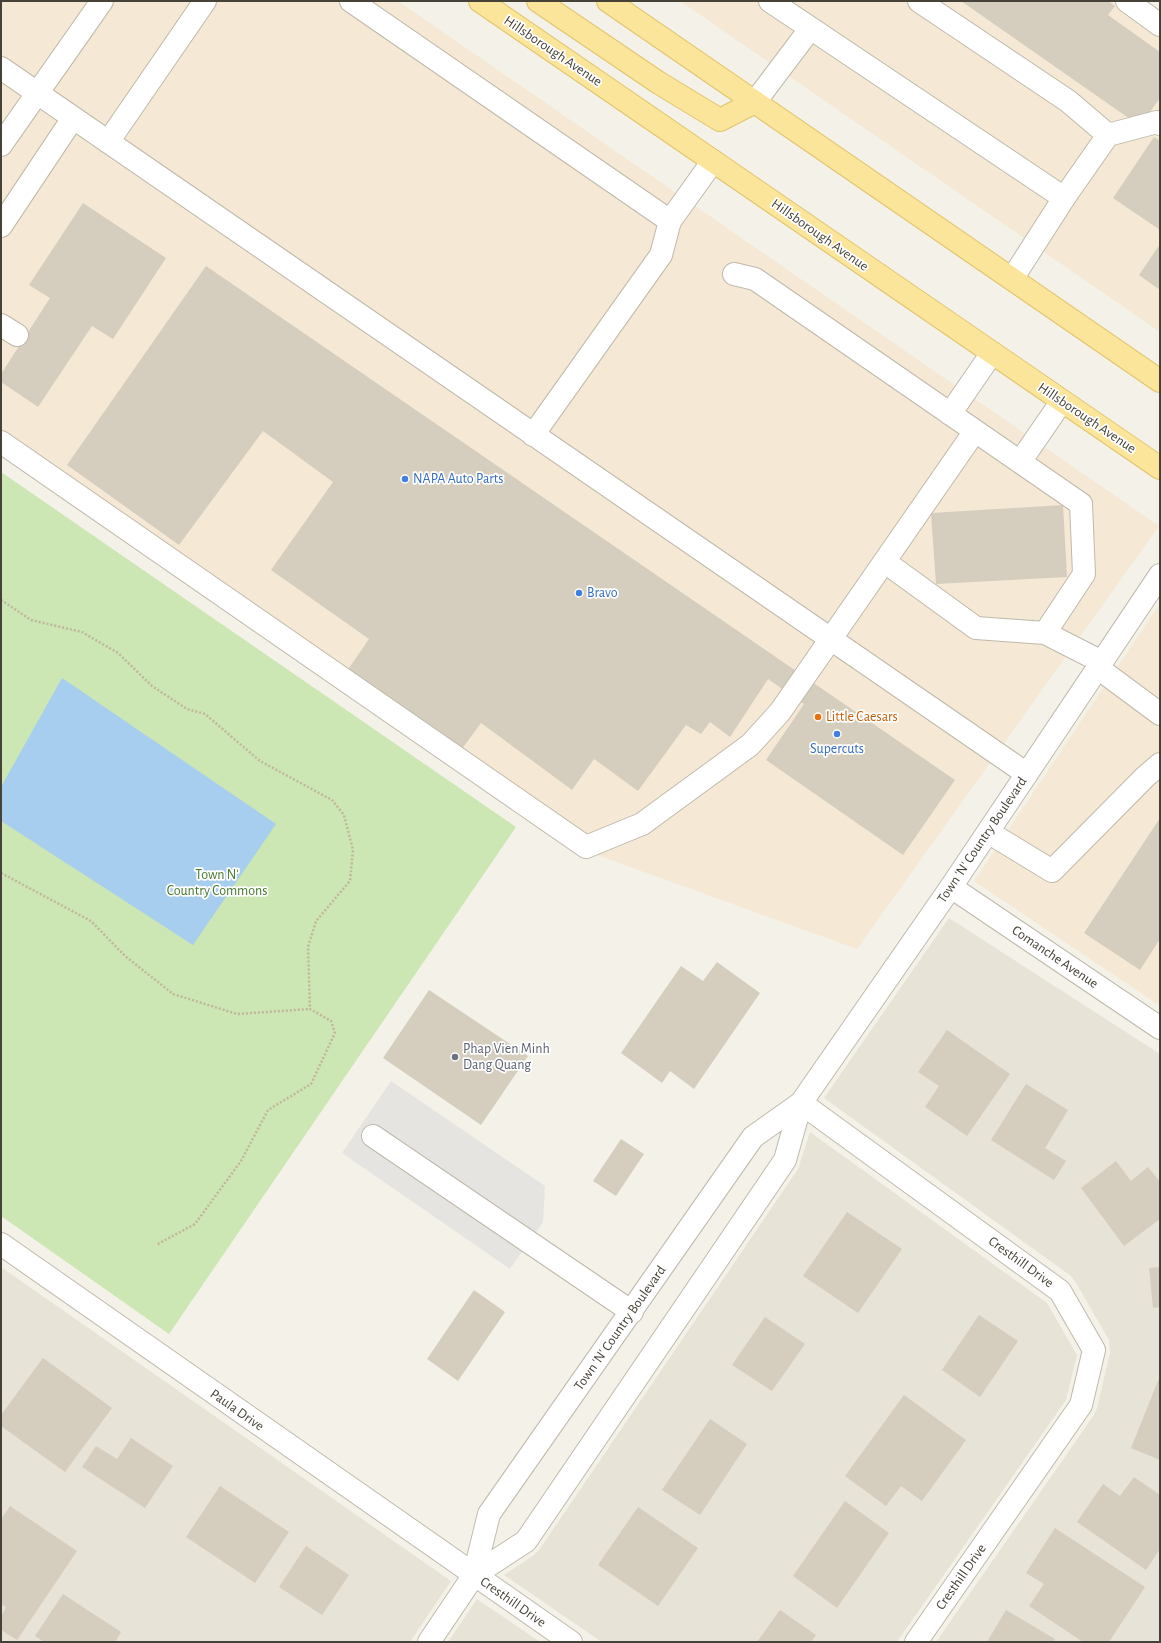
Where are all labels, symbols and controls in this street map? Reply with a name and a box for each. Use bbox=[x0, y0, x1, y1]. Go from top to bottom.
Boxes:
street label: Hillsborough Avenue bbox=[501, 12, 605, 90]
street label: Hillsborough Avenue bbox=[768, 195, 872, 275]
street label: Hillsborough Avenue bbox=[1035, 379, 1139, 457]
place label: NAPA Auto Parts bbox=[413, 471, 503, 487]
marker: NAPA Auto Parts bbox=[400, 474, 410, 484]
place label: Bravo bbox=[587, 585, 618, 601]
marker: Bravo bbox=[574, 588, 584, 598]
place label: Little Caesars bbox=[826, 709, 898, 725]
marker: Little Caesars bbox=[813, 712, 823, 722]
marker: Supercuts bbox=[832, 729, 842, 739]
place label: Supercuts bbox=[810, 741, 864, 757]
street label: Town 'N' Country Boulevard bbox=[933, 774, 1031, 906]
park label: Town N' Country Commons bbox=[167, 867, 267, 900]
street label: Comanche Avenue bbox=[1009, 922, 1101, 992]
place label: Phap Vien Minh Dang Quang bbox=[463, 1041, 550, 1074]
marker: Phap Vien Minh Dang Quang bbox=[450, 1052, 460, 1062]
street label: Cresthill Drive bbox=[985, 1233, 1057, 1291]
street label: Town 'N' Country Boulevard bbox=[570, 1262, 670, 1394]
street label: Paula Drive bbox=[207, 1385, 267, 1435]
street label: Cresthill Drive bbox=[932, 1541, 990, 1613]
street label: Cresthill Drive bbox=[477, 1573, 549, 1631]

